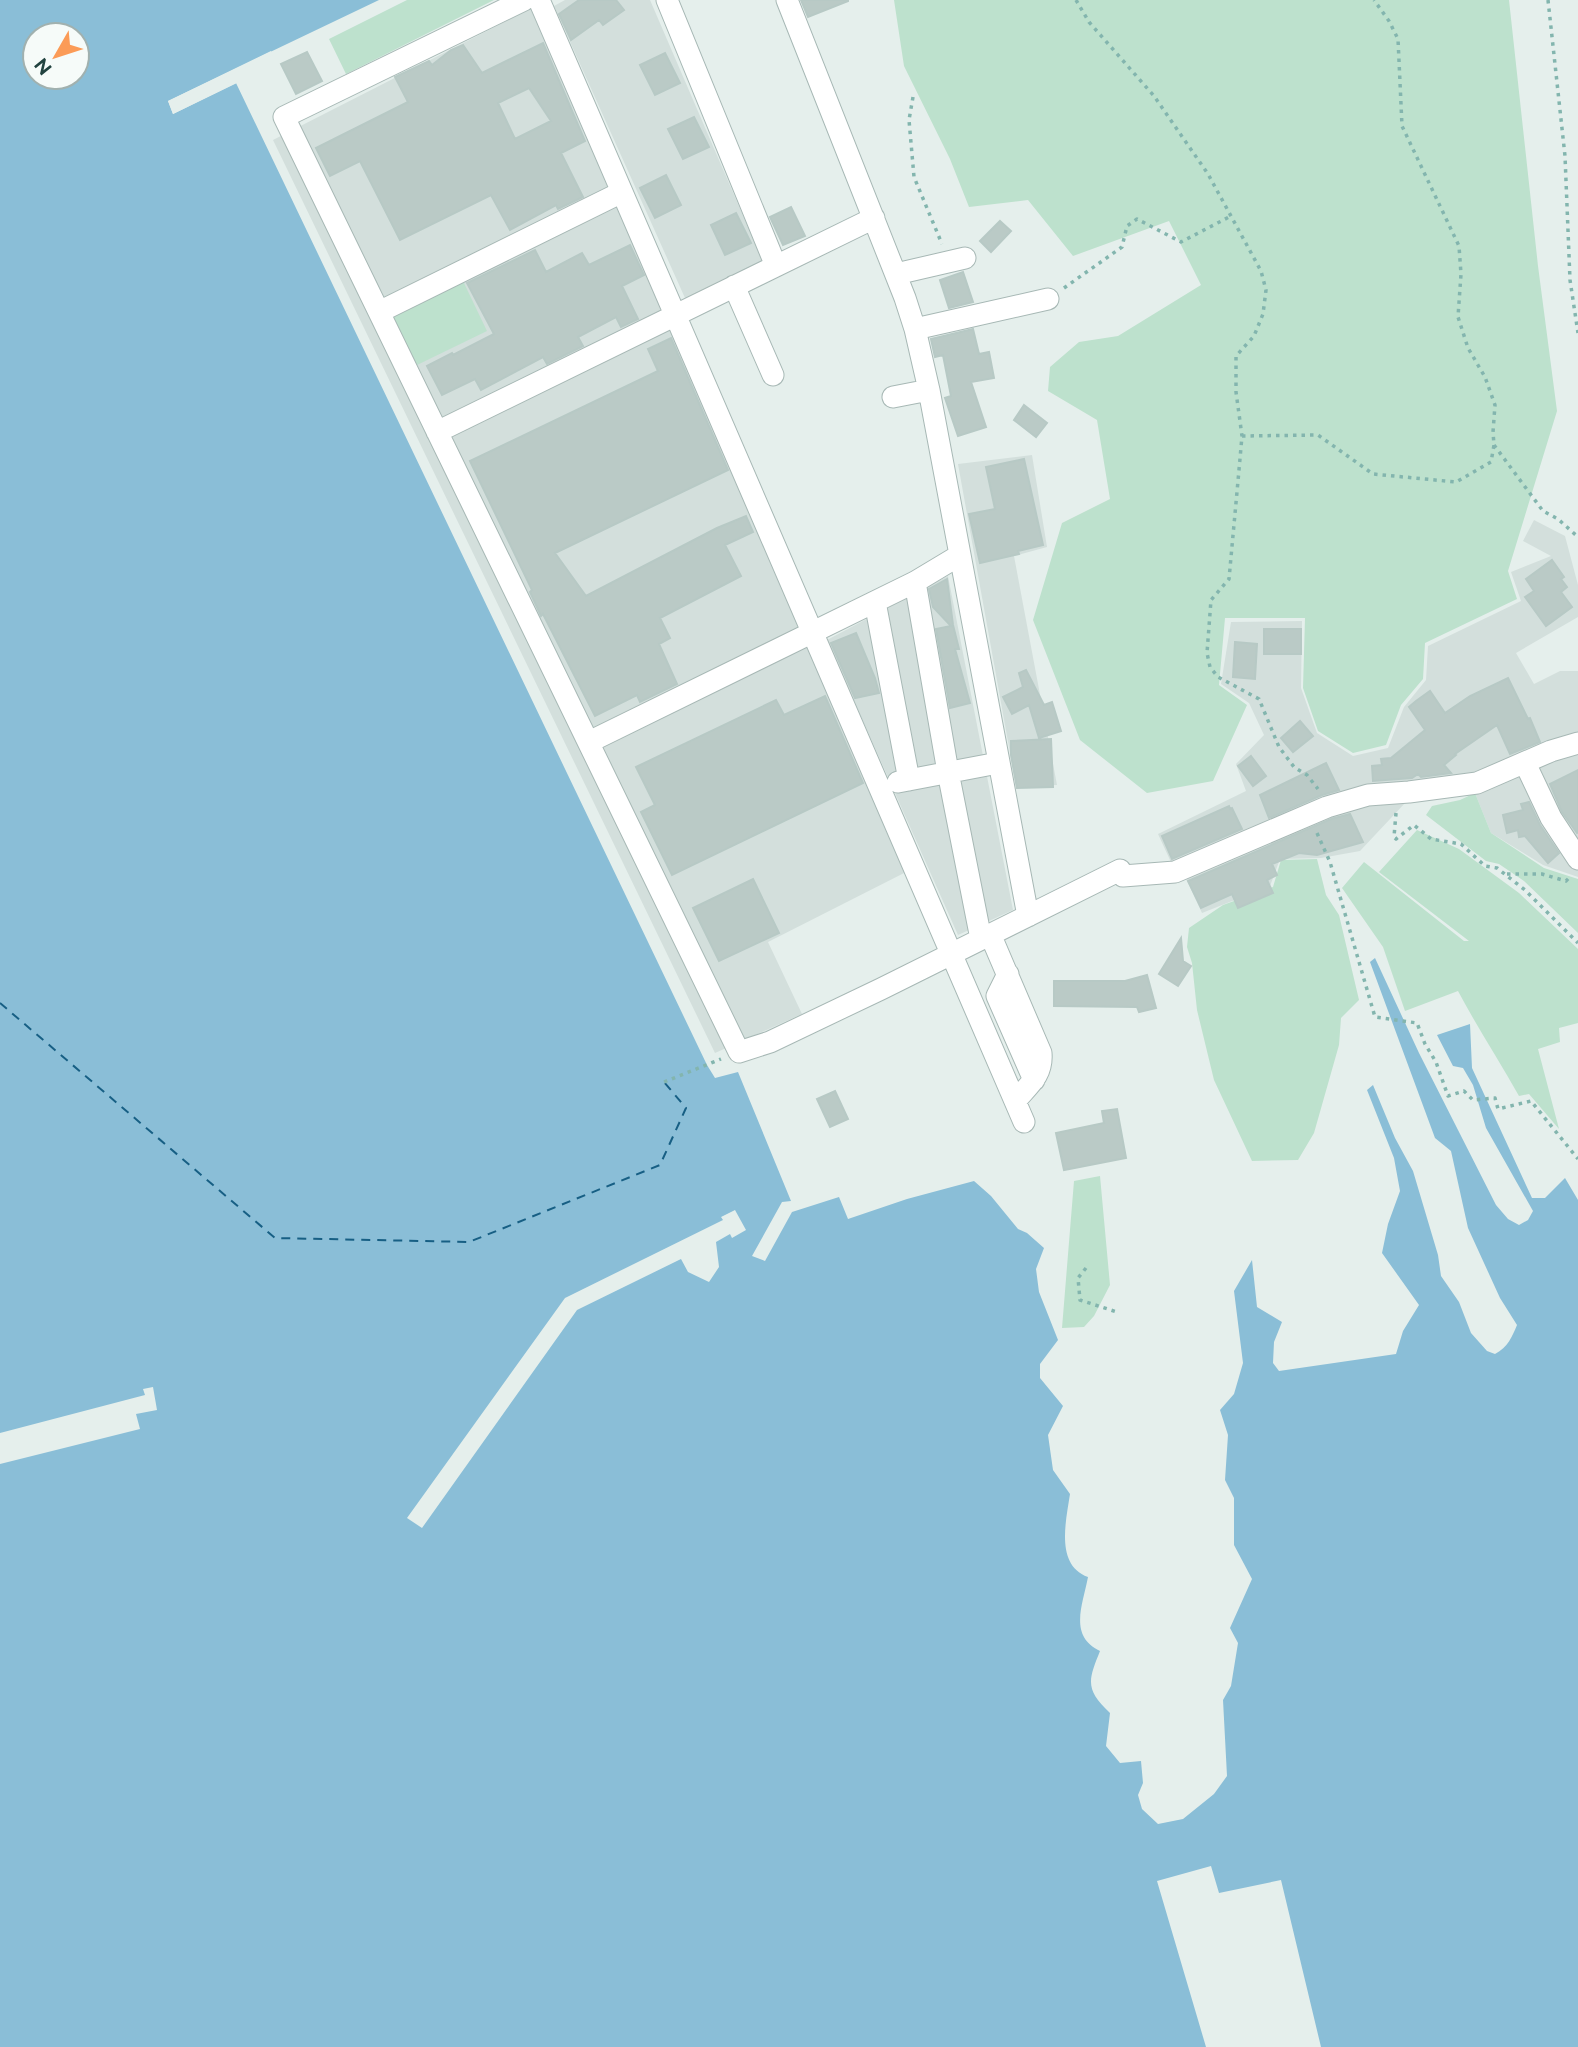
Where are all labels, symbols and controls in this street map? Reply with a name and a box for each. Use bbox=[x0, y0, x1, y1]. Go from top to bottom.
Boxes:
north arrow bbox=[21, 21, 91, 91]
text: N bbox=[30, 54, 56, 79]

